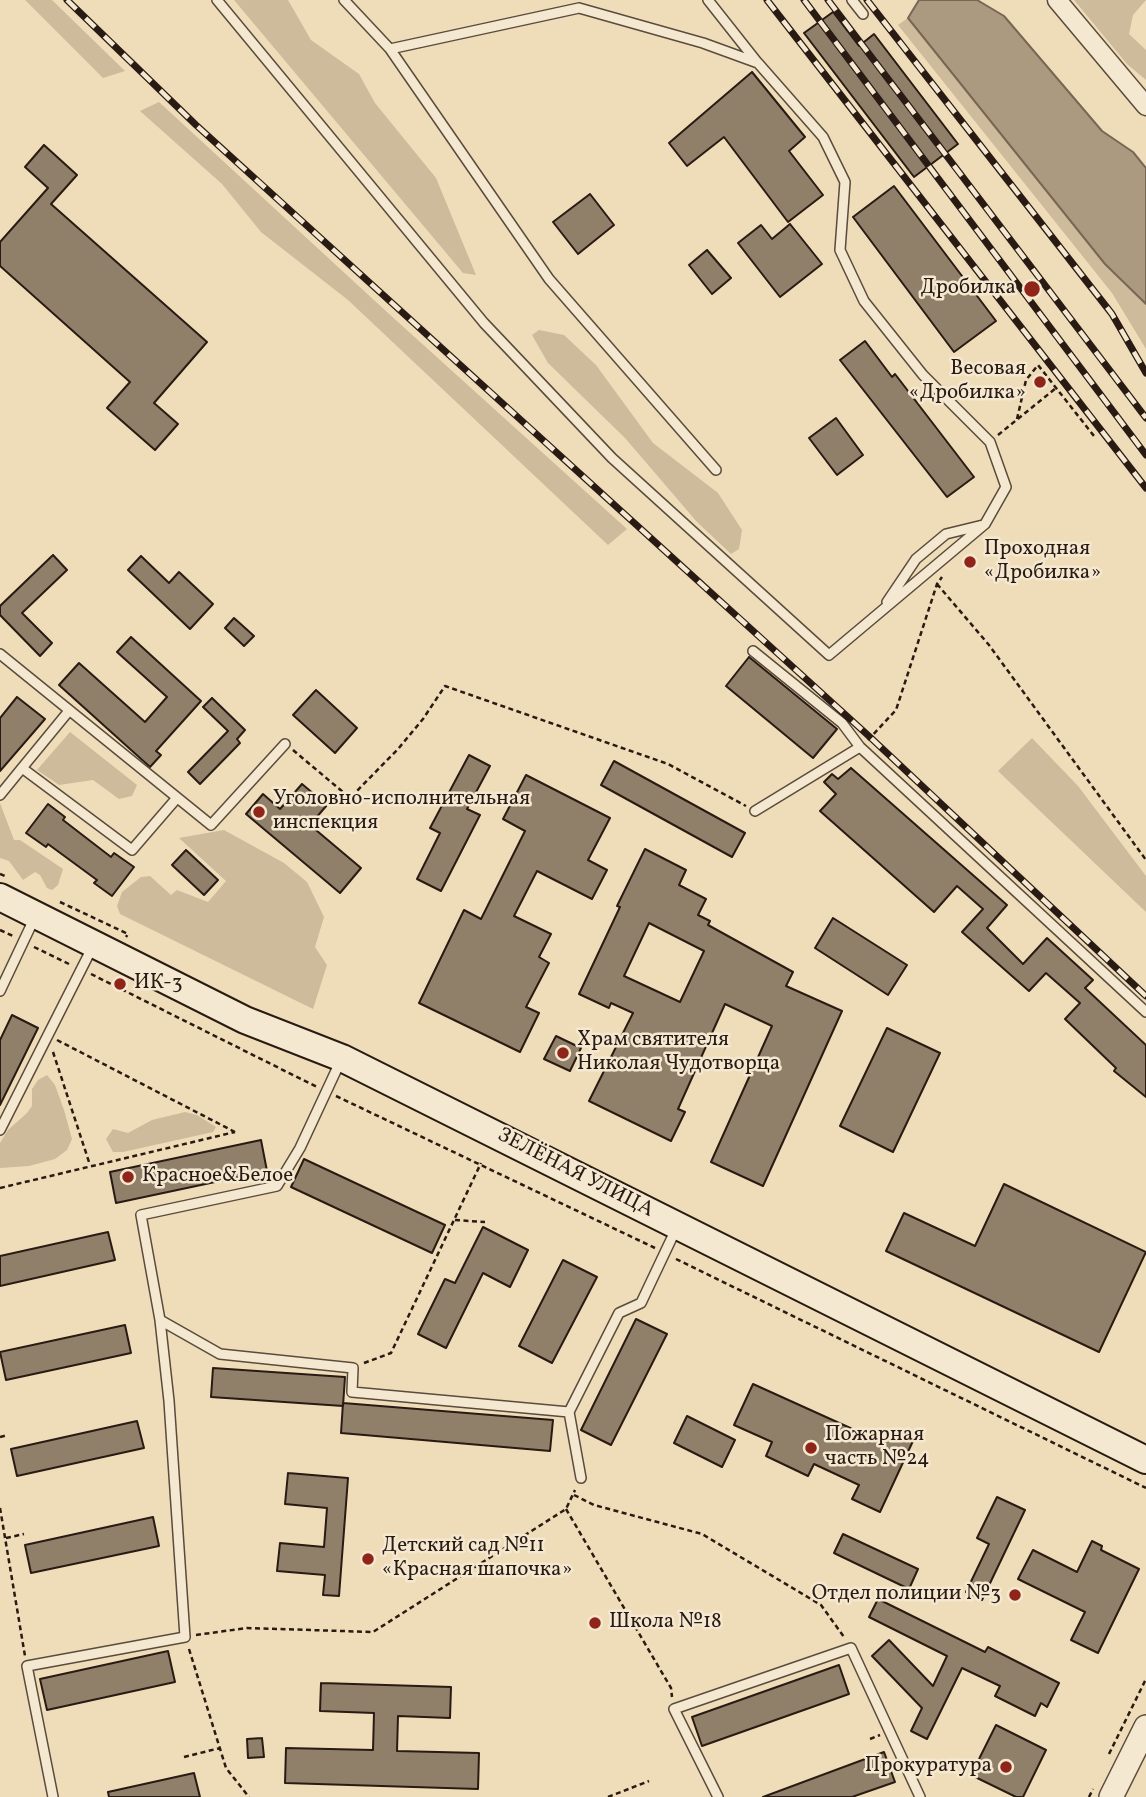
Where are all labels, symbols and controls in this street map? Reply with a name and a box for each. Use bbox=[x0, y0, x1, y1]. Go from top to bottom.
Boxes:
place label: Дробилка bbox=[921, 276, 1016, 302]
marker: Дробилка bbox=[1022, 279, 1042, 299]
place label: Весовая «Дробилка» bbox=[909, 357, 1026, 407]
marker: Весовая «Дробилка» bbox=[1032, 374, 1048, 390]
place label: Проходная «Дробилка» bbox=[984, 537, 1101, 587]
marker: Проходная «Дробилка» bbox=[962, 554, 978, 570]
place label: Уголовно-исполнительная инспекция bbox=[273, 787, 530, 837]
marker: Уголовно-исполнительная инспекция bbox=[251, 804, 267, 820]
place label: ИК-3 bbox=[134, 971, 183, 997]
marker: ИК-3 bbox=[112, 976, 128, 992]
place label: Храм святителя Николая Чудотворца bbox=[577, 1028, 780, 1078]
marker: Храм святителя Николая Чудотворца bbox=[555, 1045, 571, 1061]
street label: ЗЕЛЁНАЯ УЛИЦА bbox=[492, 1124, 658, 1224]
place label: Красное&Белое bbox=[142, 1164, 293, 1190]
marker: Красное&Белое bbox=[120, 1169, 136, 1185]
place label: Пожарная часть №24 bbox=[825, 1423, 929, 1473]
marker: Пожарная часть №24 bbox=[803, 1440, 819, 1456]
place label: Детский сад №11 «Красная шапочка» bbox=[382, 1534, 572, 1584]
marker: Детский сад №11 «Красная шапочка» bbox=[360, 1551, 376, 1567]
place label: Отдел полиции №3 bbox=[812, 1582, 1001, 1608]
marker: Отдел полиции №3 bbox=[1007, 1587, 1023, 1603]
place label: Школа №18 bbox=[609, 1610, 722, 1636]
marker: Школа №18 bbox=[587, 1615, 603, 1631]
place label: Прокуратура bbox=[865, 1754, 992, 1780]
marker: Прокуратура bbox=[998, 1759, 1014, 1775]

